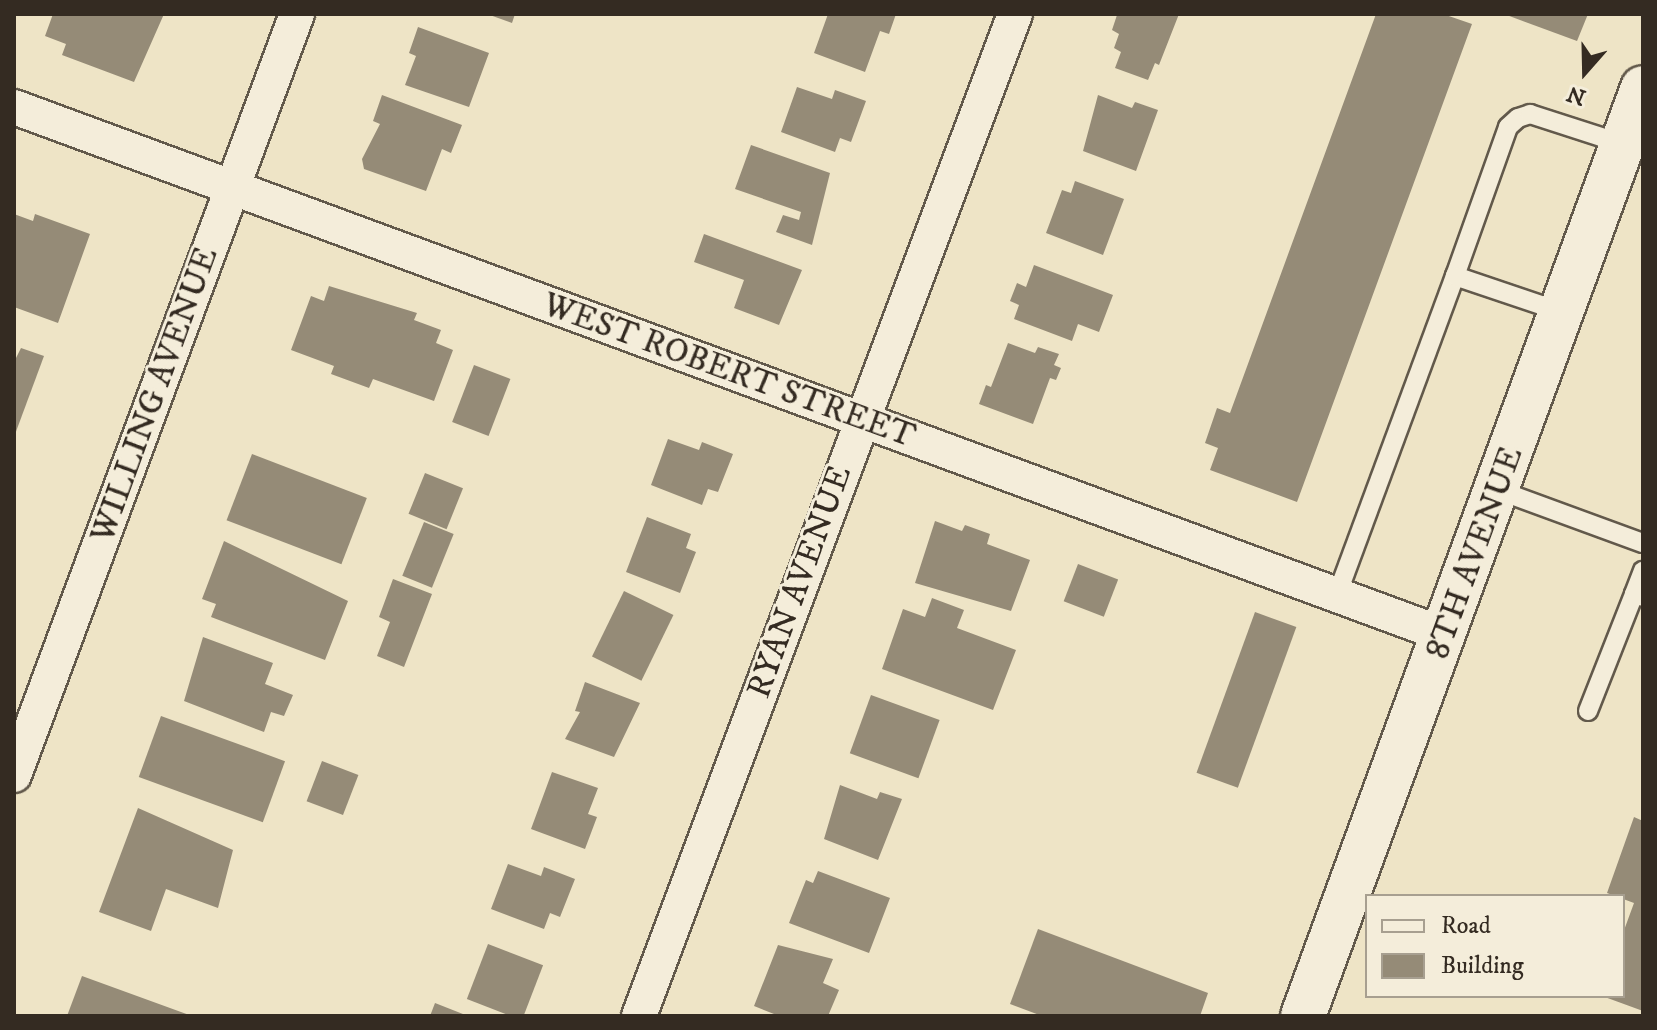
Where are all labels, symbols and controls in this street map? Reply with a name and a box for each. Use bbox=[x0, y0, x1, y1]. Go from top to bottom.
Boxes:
north arrow bbox=[1545, 32, 1625, 112]
text: N bbox=[1564, 79, 1590, 111]
street label: WILLING AVENUE bbox=[83, 242, 227, 548]
street label: WEST ROBERT STREET bbox=[537, 285, 921, 457]
street label: 8TH AVENUE bbox=[1418, 441, 1532, 665]
street label: RYAN AVENUE bbox=[739, 460, 861, 704]
legend bbox=[1365, 894, 1625, 998]
text: Road bbox=[1441, 911, 1491, 941]
text: Building bbox=[1441, 951, 1524, 981]

